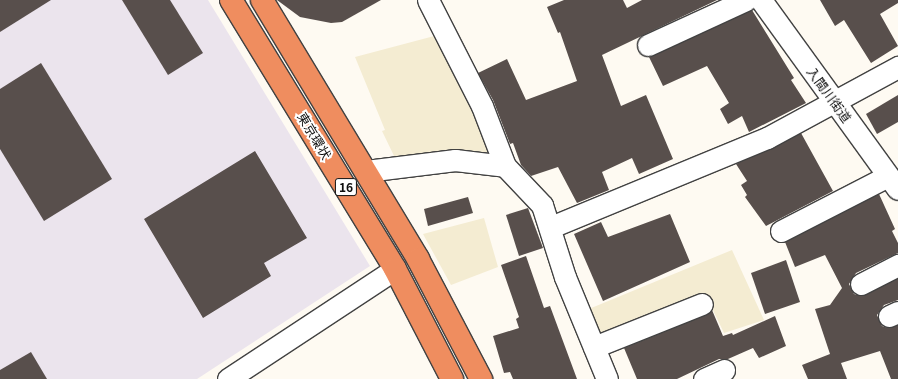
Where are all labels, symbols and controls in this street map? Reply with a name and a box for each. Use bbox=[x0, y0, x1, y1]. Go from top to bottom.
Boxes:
street label: 入間川街道 bbox=[804, 64, 854, 126]
street label: 東京環状 bbox=[294, 110, 334, 162]
road number: 16 bbox=[334, 177, 358, 197]

